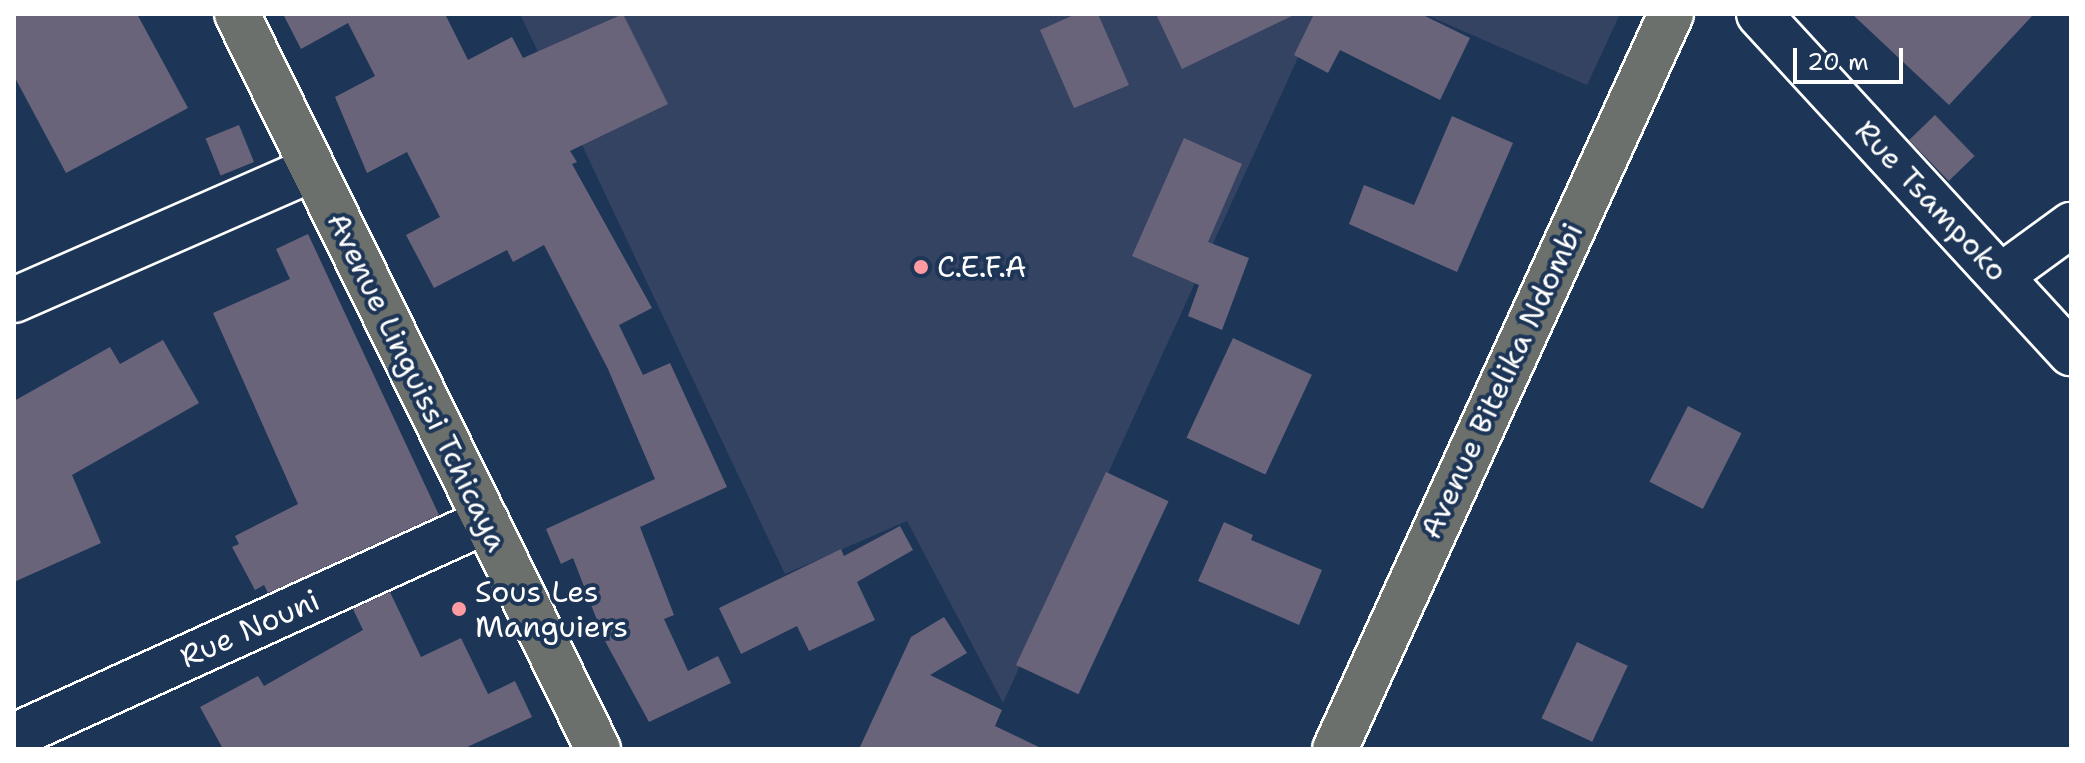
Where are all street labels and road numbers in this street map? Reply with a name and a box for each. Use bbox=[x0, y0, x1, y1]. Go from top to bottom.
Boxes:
street label: Rue Tsampoko bbox=[1847, 113, 2015, 289]
street label: Avenue Linguissi Tchicaya bbox=[319, 207, 515, 557]
street label: Avenue Bitelika Ndombi bbox=[1413, 217, 1591, 545]
street label: Rue Nouni bbox=[175, 582, 325, 676]

